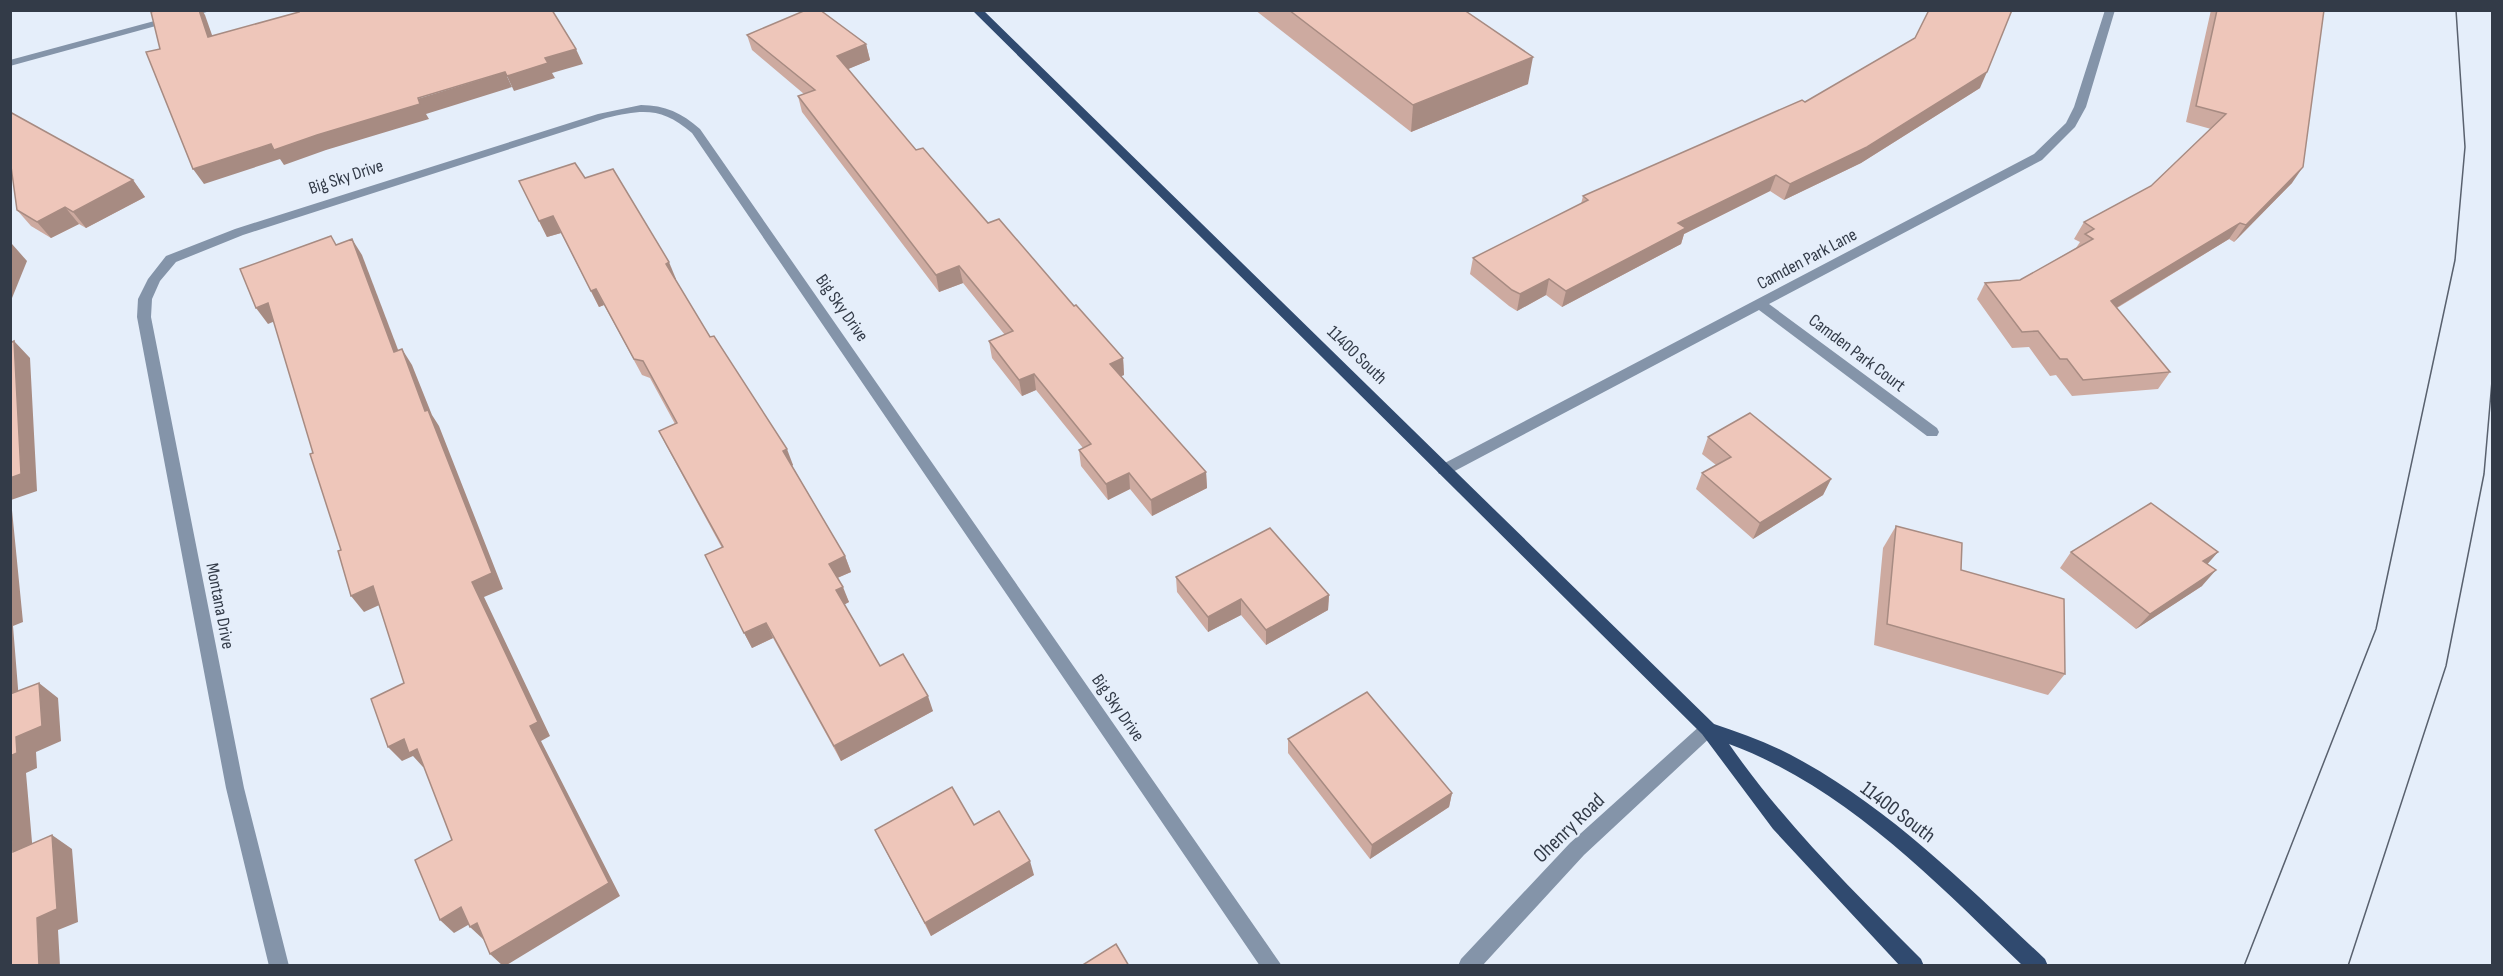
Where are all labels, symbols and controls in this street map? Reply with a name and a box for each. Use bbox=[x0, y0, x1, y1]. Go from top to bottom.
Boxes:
street label: Big Sky Drive bbox=[306, 155, 386, 199]
street label: Camden Park Lane bbox=[1754, 224, 1860, 294]
street label: Big Sky Drive bbox=[811, 270, 873, 346]
street label: Camden Park Court bbox=[1804, 310, 1910, 397]
street label: 11400 South bbox=[1323, 321, 1391, 389]
street label: Montana Drive bbox=[201, 561, 239, 651]
street label: Big Sky Drive bbox=[1087, 670, 1149, 746]
street label: 11400 South bbox=[1856, 776, 1940, 848]
street label: Ohenry Road bbox=[1528, 788, 1610, 868]

